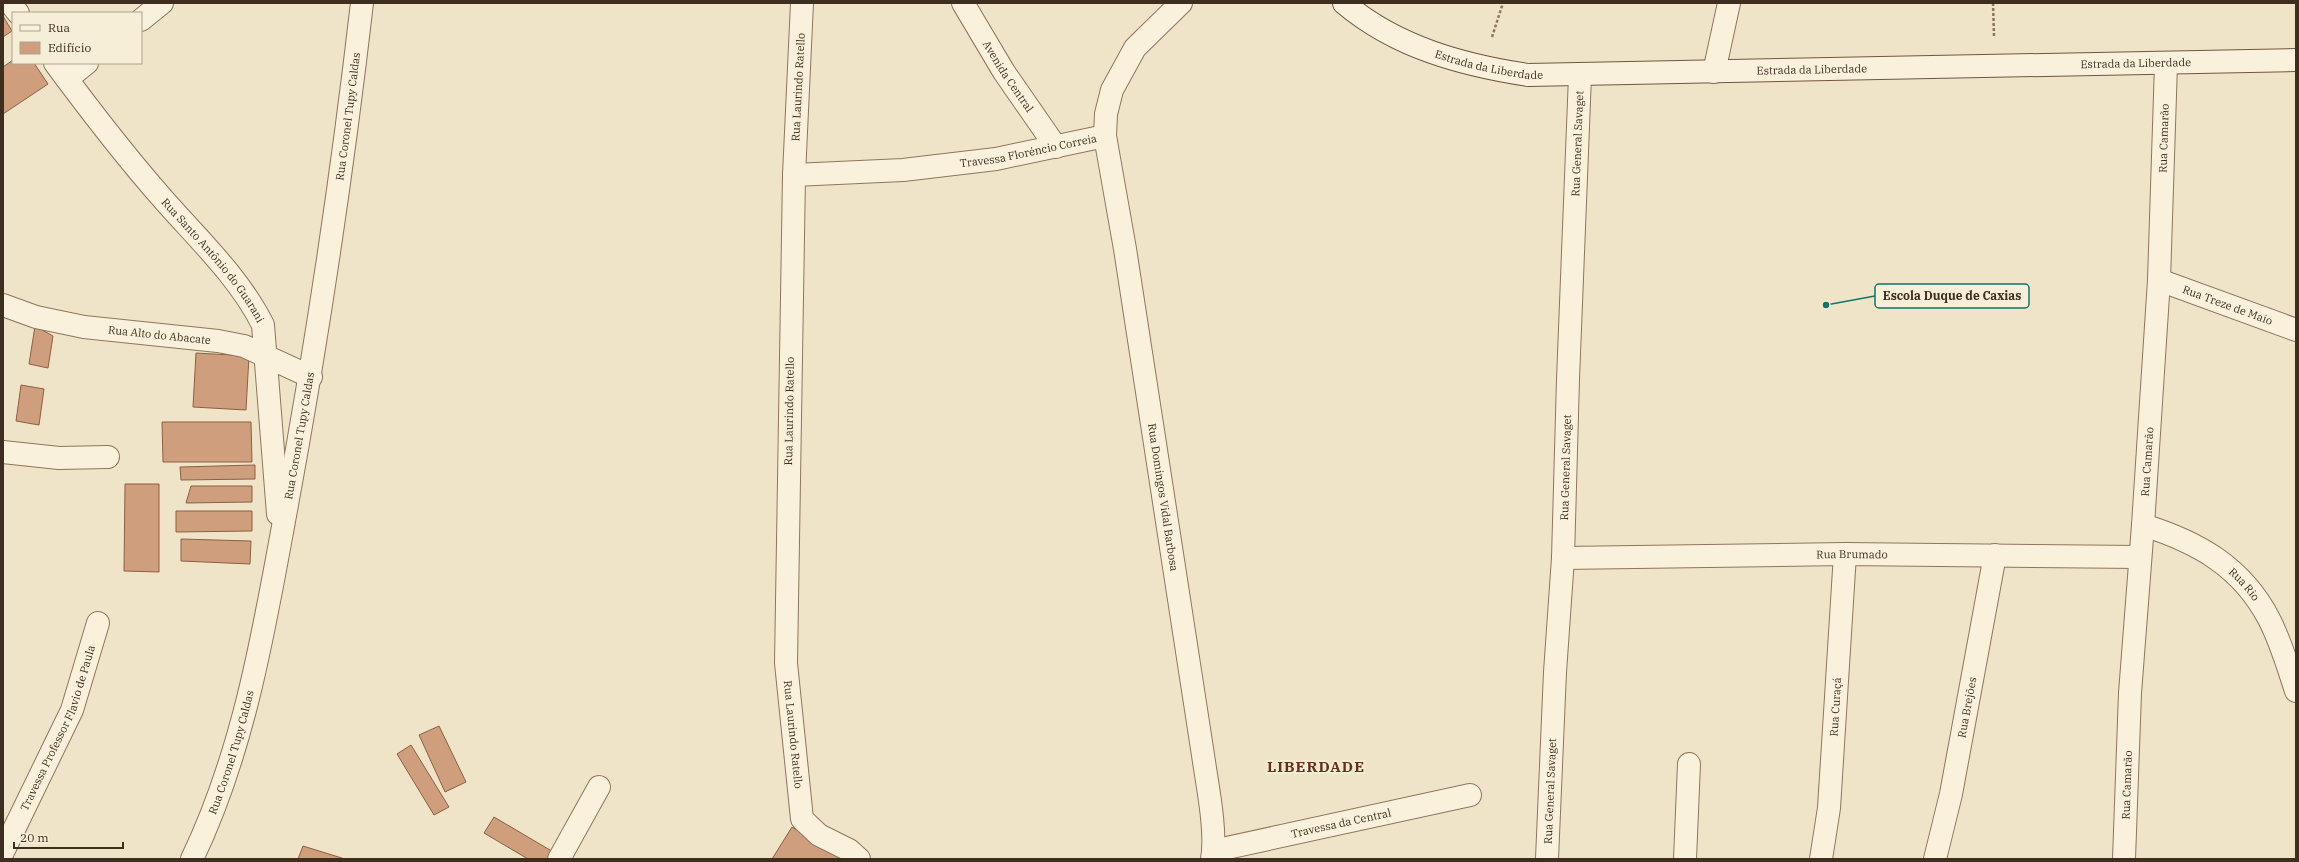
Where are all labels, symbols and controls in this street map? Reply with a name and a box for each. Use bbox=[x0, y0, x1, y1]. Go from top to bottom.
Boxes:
legend bbox=[12, 12, 142, 64]
text: Rua bbox=[48, 20, 70, 35]
street label: Rua Laurindo Ratello bbox=[788, 32, 808, 142]
street label: Avenida Central bbox=[980, 38, 1037, 115]
text: Edifício bbox=[48, 40, 92, 55]
street label: Estrada da Liberdade bbox=[1433, 47, 1543, 82]
street label: Rua Coronel Tupy Caldas bbox=[332, 51, 363, 181]
street label: Estrada da Liberdade bbox=[2080, 55, 2191, 71]
street label: Estrada da Liberdade bbox=[1756, 61, 1867, 78]
street label: Rua General Savaget bbox=[1568, 90, 1586, 197]
street label: Rua Camarão bbox=[2155, 103, 2172, 173]
street label: Travessa Floréncio Correia bbox=[959, 131, 1098, 170]
street label: Rua Santo Antônio do Guarani bbox=[158, 195, 268, 325]
street label: Rua Treze de Maio bbox=[2181, 282, 2275, 328]
callout: Escola Duque de Caxias bbox=[1875, 284, 2029, 308]
text: Escola Duque de Caxias bbox=[1883, 288, 2021, 303]
street label: Rua Alto do Abacate bbox=[107, 323, 212, 347]
street label: Rua Laurindo Ratello bbox=[781, 357, 797, 465]
street label: Rua Coronel Tupy Caldas bbox=[281, 371, 317, 501]
street label: Rua General Savaget bbox=[1557, 414, 1574, 521]
street label: Rua Domingos Vidal Barbosa bbox=[1145, 422, 1182, 572]
street label: Rua Camarão bbox=[2138, 427, 2156, 497]
street label: Rua Brumado bbox=[1816, 547, 1888, 561]
street label: Rua Rio bbox=[2226, 565, 2263, 603]
street label: Travessa Professor Flavio de Paula bbox=[17, 643, 98, 813]
street label: Rua Brejões bbox=[1954, 676, 1979, 739]
street label: Rua Curaçá bbox=[1827, 677, 1844, 737]
street label: Rua Laurindo Ratello bbox=[781, 680, 806, 789]
street label: Rua Coronel Tupy Caldas bbox=[205, 689, 257, 816]
street label: Rua General Savaget bbox=[1541, 738, 1559, 844]
street label: Rua Camarão bbox=[2118, 750, 2135, 820]
district label: LIBERDADE bbox=[1267, 757, 1365, 776]
street label: Travessa da Central bbox=[1290, 805, 1392, 841]
scale bar bbox=[14, 824, 123, 850]
text: 20 m bbox=[20, 830, 49, 845]

